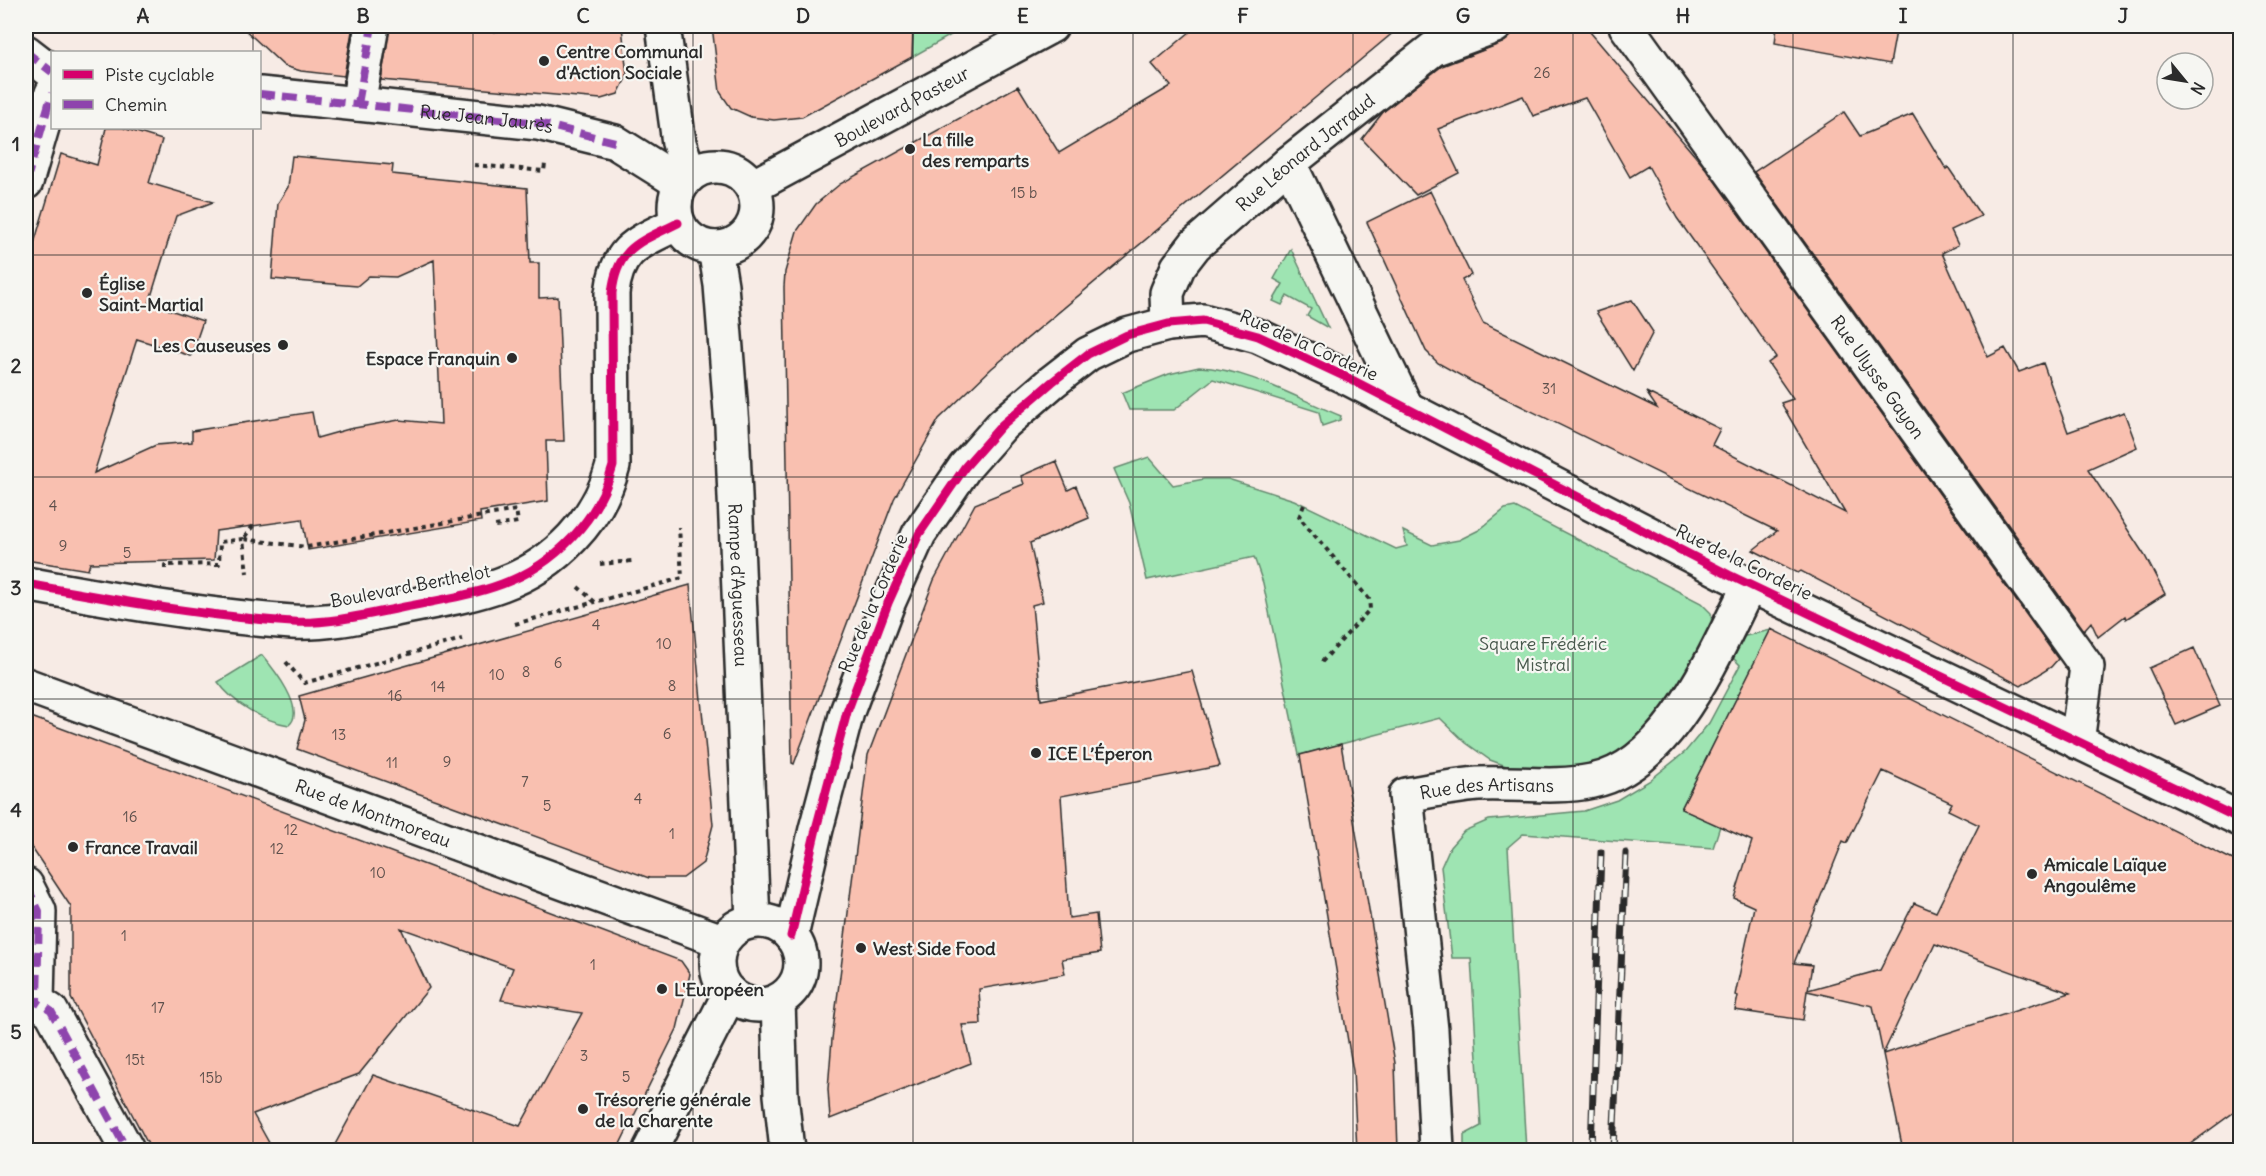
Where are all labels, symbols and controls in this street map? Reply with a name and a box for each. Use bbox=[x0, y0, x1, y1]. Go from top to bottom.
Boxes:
text: A bbox=[137, 3, 150, 28]
text: B bbox=[356, 3, 370, 28]
text: C bbox=[576, 3, 590, 28]
text: D bbox=[796, 3, 810, 28]
text: E bbox=[1017, 3, 1029, 28]
text: F bbox=[1237, 3, 1249, 28]
text: G bbox=[1456, 3, 1470, 28]
text: H bbox=[1676, 3, 1690, 28]
text: I bbox=[1899, 3, 1908, 28]
text: J bbox=[2118, 3, 2129, 28]
place label: Centre Communal d'Action Sociale bbox=[556, 40, 703, 84]
legend bbox=[51, 51, 261, 129]
north arrow bbox=[2155, 51, 2215, 111]
marker: Centre Communal d'Action Sociale bbox=[537, 54, 551, 68]
street label: Boulevard Pasteur bbox=[830, 61, 974, 152]
text: Piste cyclable bbox=[105, 63, 214, 86]
house number: 26 bbox=[1534, 63, 1550, 82]
text: N bbox=[2187, 79, 2209, 98]
street label: Rue Léonard Jarraud bbox=[1231, 88, 1379, 216]
text: Chemin bbox=[105, 93, 167, 116]
street label: Rue Jean Jaurès bbox=[419, 99, 556, 138]
place label: La fille des remparts bbox=[922, 128, 1029, 172]
text: 1 bbox=[12, 131, 20, 156]
marker: La fille des remparts bbox=[903, 142, 917, 156]
house number: 15 b bbox=[1011, 183, 1037, 202]
place label: Église Saint-Martial bbox=[99, 272, 203, 316]
marker: Église Saint-Martial bbox=[80, 286, 94, 300]
street label: Rue de la Corderie bbox=[1236, 304, 1382, 386]
street label: Rue Ulysse Gayon bbox=[1826, 310, 1930, 443]
place label: Les Causeuses bbox=[153, 334, 271, 357]
marker: Les Causeuses bbox=[276, 338, 290, 352]
place label: Espace Franquin bbox=[366, 347, 501, 370]
marker: Espace Franquin bbox=[505, 351, 519, 365]
text: 2 bbox=[11, 353, 22, 378]
house number: 31 bbox=[1542, 379, 1556, 398]
house number: 4 bbox=[49, 496, 58, 515]
street label: Rampe d'Aguesseau bbox=[724, 503, 754, 667]
street label: Rue de la Corderie bbox=[1672, 519, 1816, 605]
street label: Rue de la Corderie bbox=[833, 530, 913, 676]
house number: 9 bbox=[59, 536, 67, 555]
house number: 5 bbox=[123, 543, 131, 562]
street label: Boulevard Berthelot bbox=[328, 559, 492, 613]
text: 3 bbox=[10, 575, 22, 600]
house number: 4 bbox=[592, 615, 601, 634]
park label: Square Frédéric Mistral bbox=[1479, 632, 1607, 676]
house number: 10 bbox=[656, 634, 672, 653]
house number: 6 bbox=[554, 653, 562, 672]
house number: 8 bbox=[522, 662, 530, 681]
house number: 10 bbox=[489, 665, 505, 684]
house number: 8 bbox=[668, 676, 676, 695]
house number: 14 bbox=[431, 677, 446, 696]
house number: 16 bbox=[388, 686, 402, 705]
house number: 6 bbox=[663, 724, 671, 743]
house number: 13 bbox=[332, 725, 346, 744]
place label: ICE L’Éperon bbox=[1048, 742, 1153, 765]
marker: ICE L’Éperon bbox=[1029, 746, 1043, 760]
house number: 9 bbox=[443, 752, 451, 771]
house number: 11 bbox=[386, 753, 398, 772]
house number: 7 bbox=[521, 772, 529, 791]
street label: Rue des Artisans bbox=[1418, 772, 1554, 804]
street label: Rue de Montmoreau bbox=[292, 774, 454, 852]
house number: 4 bbox=[634, 789, 643, 808]
house number: 5 bbox=[543, 796, 551, 815]
text: 4 bbox=[10, 797, 22, 822]
house number: 16 bbox=[123, 807, 137, 826]
house number: 12 bbox=[284, 820, 298, 839]
house number: 1 bbox=[669, 824, 675, 843]
place label: France Travail bbox=[85, 836, 198, 859]
house number: 12 bbox=[270, 839, 284, 858]
marker: France Travail bbox=[66, 840, 80, 854]
place label: Amicale Laïque Angoulême bbox=[2044, 853, 2167, 897]
house number: 10 bbox=[370, 863, 386, 882]
marker: Amicale Laïque Angoulême bbox=[2025, 867, 2039, 881]
house number: 1 bbox=[121, 926, 127, 945]
place label: West Side Food bbox=[873, 937, 996, 960]
marker: West Side Food bbox=[854, 941, 868, 955]
house number: 1 bbox=[590, 955, 596, 974]
place label: L'Européen bbox=[674, 978, 764, 1001]
marker: L'Européen bbox=[655, 982, 669, 996]
house number: 17 bbox=[151, 998, 165, 1017]
text: 5 bbox=[10, 1019, 22, 1044]
house number: 3 bbox=[580, 1046, 588, 1065]
house number: 15t bbox=[125, 1050, 145, 1069]
house number: 5 bbox=[622, 1067, 630, 1086]
house number: 15b bbox=[200, 1068, 222, 1087]
place label: Trésorerie générale de la Charente bbox=[595, 1088, 751, 1132]
marker: Trésorerie générale de la Charente bbox=[576, 1102, 590, 1116]

